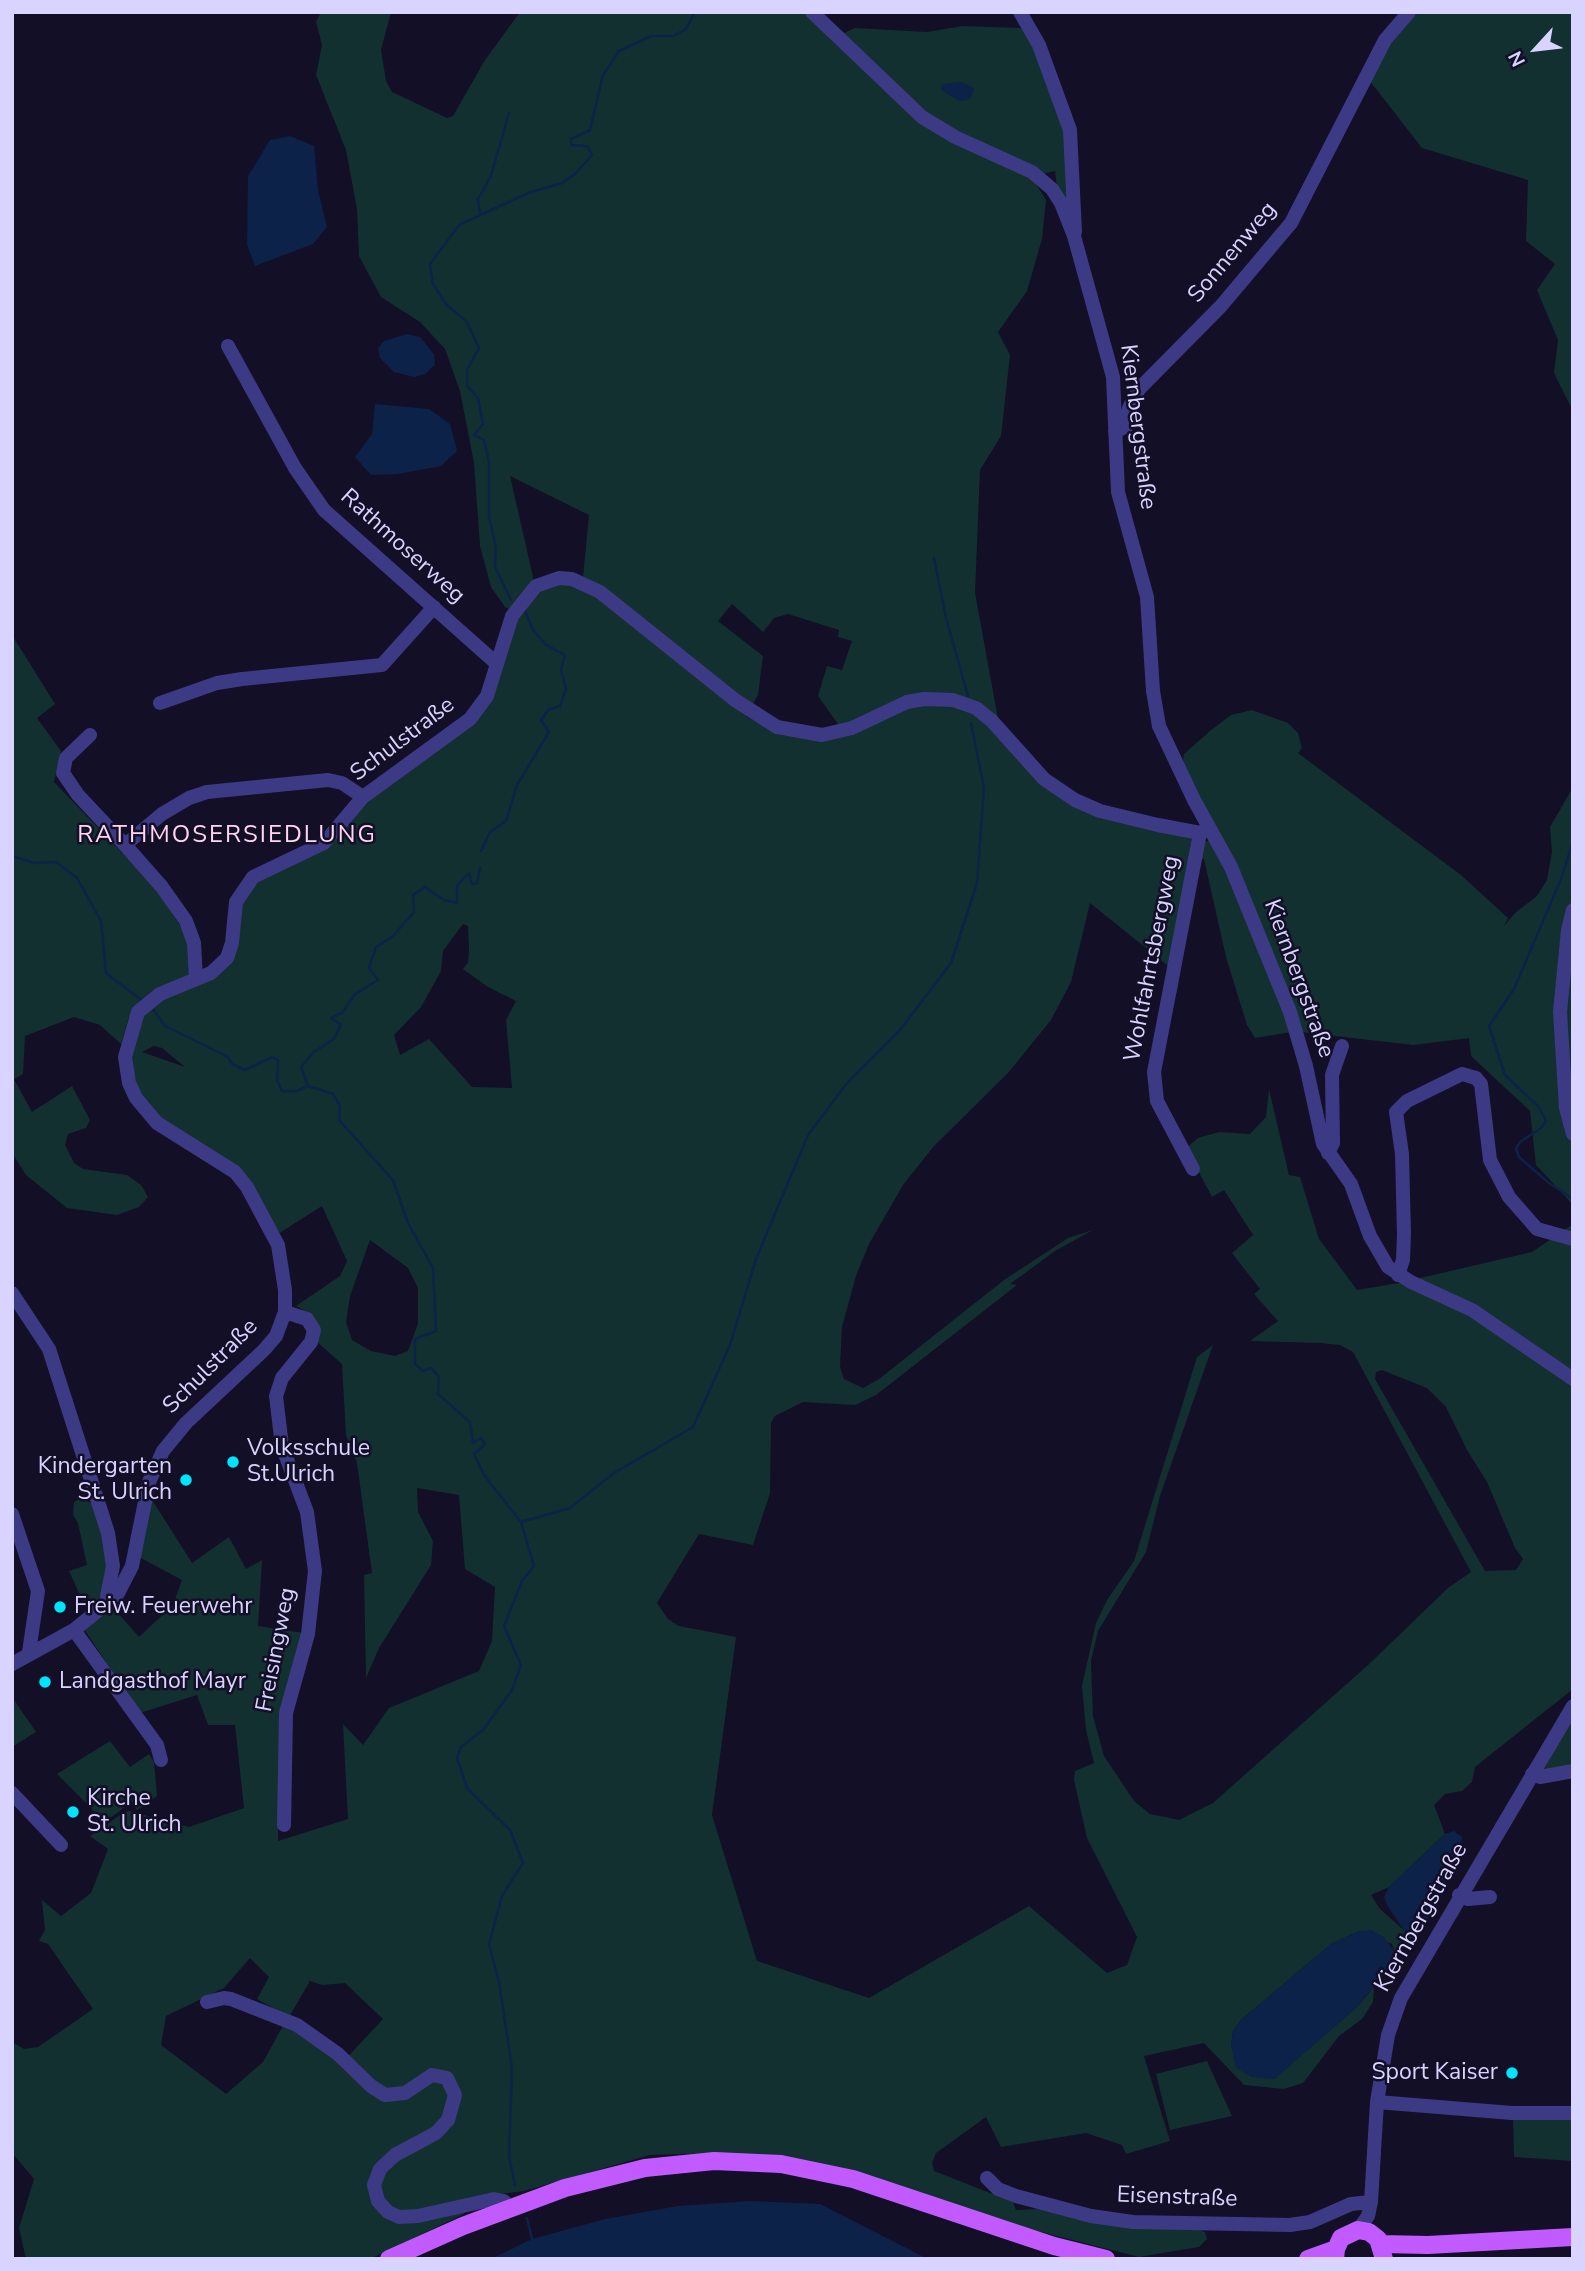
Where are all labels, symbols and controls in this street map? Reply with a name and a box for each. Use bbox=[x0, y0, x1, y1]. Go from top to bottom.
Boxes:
north arrow bbox=[1501, 14, 1571, 84]
text: N bbox=[1502, 46, 1532, 71]
street label: Sonnenweg bbox=[1183, 197, 1283, 309]
street label: Kiernbergstraße bbox=[1113, 343, 1161, 511]
street label: Rathmoserweg bbox=[334, 484, 470, 610]
street label: Schulstraße bbox=[346, 692, 460, 788]
district label: RATHMOSERSIEDLUNG bbox=[79, 822, 375, 850]
street label: Wohlfahrtsbergweg bbox=[1119, 854, 1187, 1064]
street label: Kiernbergstraße bbox=[1257, 896, 1339, 1062]
street label: Schulstraße bbox=[158, 1314, 264, 1420]
place label: Volksschule St.Ulrich bbox=[247, 1435, 370, 1489]
place label: Kindergarten St. Ulrich bbox=[38, 1453, 172, 1507]
marker: Volksschule St.Ulrich bbox=[225, 1454, 241, 1470]
marker: Kindergarten St. Ulrich bbox=[178, 1472, 194, 1488]
street label: Freisingweg bbox=[251, 1586, 303, 1714]
place label: Freiw. Feuerwehr bbox=[74, 1593, 253, 1621]
marker: Freiw. Feuerwehr bbox=[52, 1599, 68, 1615]
place label: Landgasthof Mayr bbox=[59, 1668, 246, 1696]
marker: Landgasthof Mayr bbox=[37, 1674, 53, 1690]
place label: Kirche St. Ulrich bbox=[87, 1785, 181, 1839]
marker: Kirche St. Ulrich bbox=[65, 1804, 81, 1820]
street label: Kiernbergstraße bbox=[1370, 1839, 1474, 1997]
place label: Sport Kaiser bbox=[1371, 2059, 1498, 2087]
marker: Sport Kaiser bbox=[1504, 2065, 1520, 2081]
street label: Eisenstraße bbox=[1116, 2182, 1238, 2214]

